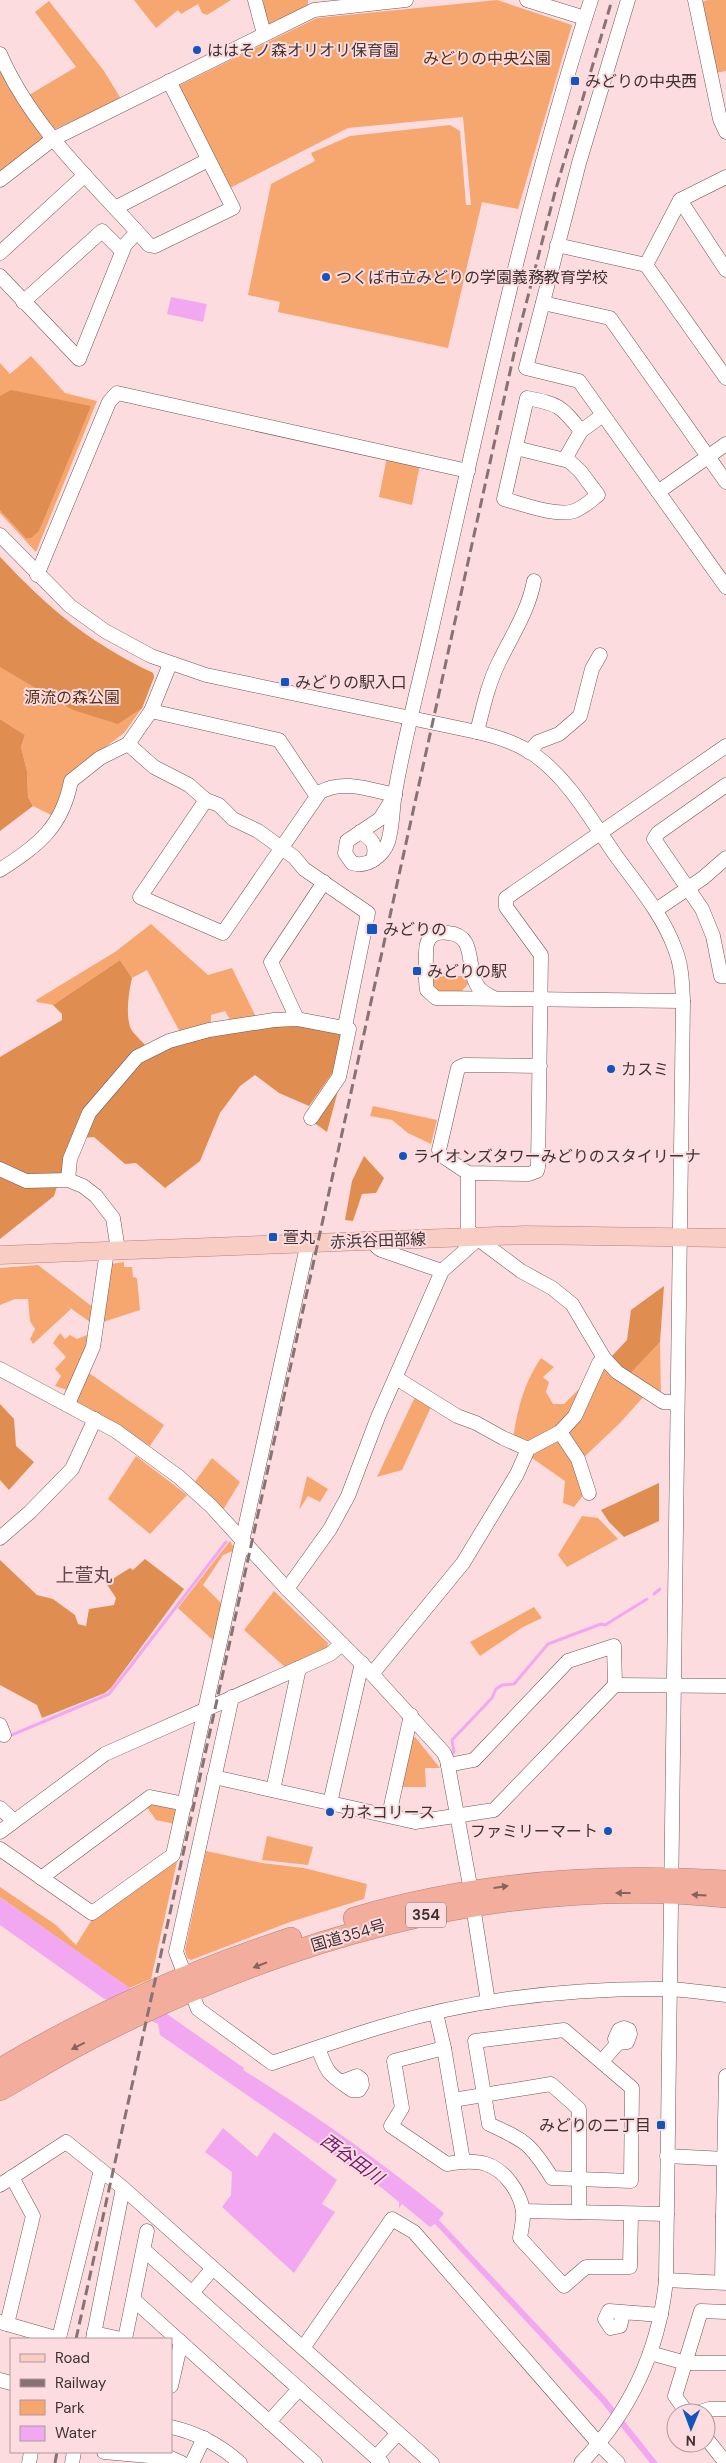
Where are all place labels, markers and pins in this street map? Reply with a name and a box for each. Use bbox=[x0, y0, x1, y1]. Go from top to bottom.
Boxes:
place label: ははそノ森オリオリ保育園 bbox=[207, 40, 399, 61]
marker: ははそノ森オリオリ保育園 bbox=[191, 44, 203, 56]
place label: みどりの中央西 bbox=[585, 71, 697, 92]
marker: みどりの中央西 bbox=[569, 75, 581, 87]
place label: つくば市立みどりの学園義務教育学校 bbox=[336, 267, 608, 288]
marker: つくば市立みどりの学園義務教育学校 bbox=[320, 271, 332, 283]
place label: みどりの駅入口 bbox=[295, 672, 407, 693]
marker: みどりの駅入口 bbox=[279, 676, 291, 688]
place label: みどりの bbox=[383, 919, 447, 940]
marker: みどりの bbox=[365, 922, 379, 936]
place label: みどりの駅 bbox=[427, 961, 507, 982]
marker: みどりの駅 bbox=[411, 965, 423, 977]
place label: カスミ bbox=[621, 1059, 669, 1080]
marker: カスミ bbox=[605, 1063, 617, 1075]
place label: ライオンズタワーみどりのスタイリーナ bbox=[413, 1146, 701, 1167]
marker: ライオンズタワーみどりのスタイリーナ bbox=[397, 1150, 409, 1162]
place label: 萱丸 bbox=[283, 1227, 315, 1248]
marker: 萱丸 bbox=[267, 1231, 279, 1243]
place label: カネコリース bbox=[340, 1802, 435, 1823]
marker: カネコリース bbox=[324, 1806, 336, 1818]
place label: ファミリーマート bbox=[470, 1821, 598, 1842]
marker: ファミリーマート bbox=[602, 1825, 614, 1837]
place label: みどりの二丁目 bbox=[539, 2115, 651, 2136]
marker: みどりの二丁目 bbox=[655, 2119, 667, 2131]

